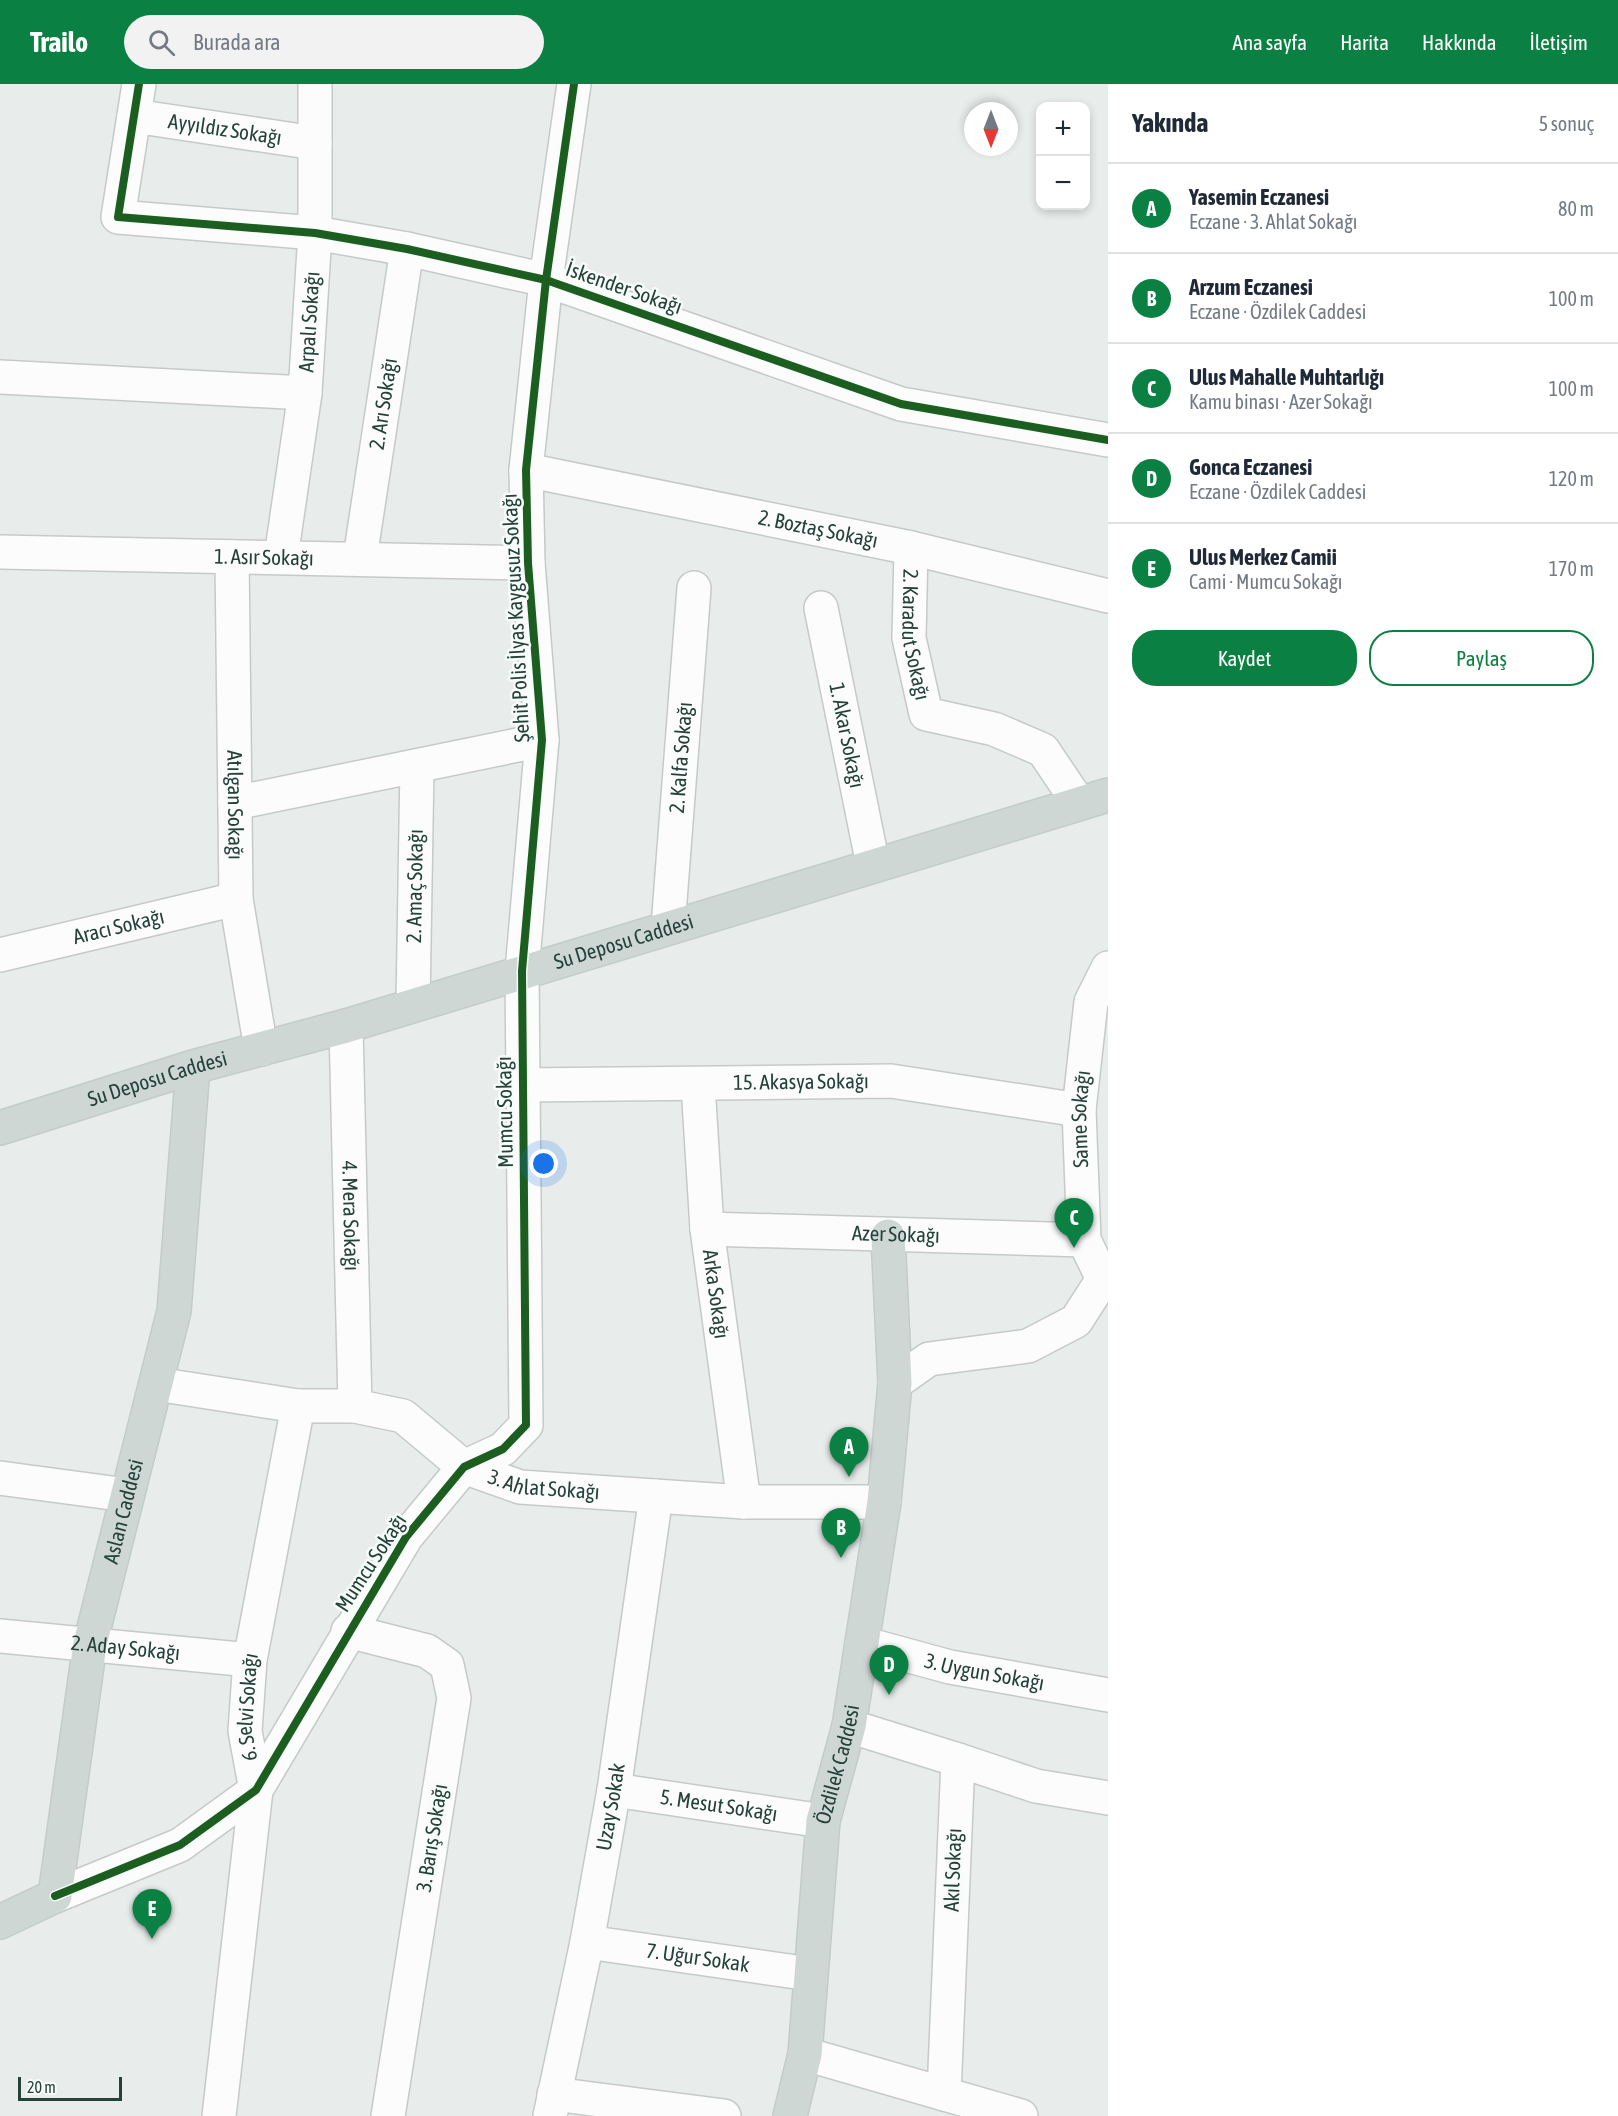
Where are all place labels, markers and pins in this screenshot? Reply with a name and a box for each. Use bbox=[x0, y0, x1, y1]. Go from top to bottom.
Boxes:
pin: C bbox=[1054, 1198, 1094, 1248]
pin: A bbox=[830, 1428, 868, 1477]
pin: B bbox=[822, 1508, 860, 1558]
pin: D bbox=[870, 1646, 908, 1695]
pin: E bbox=[132, 1890, 172, 1939]

